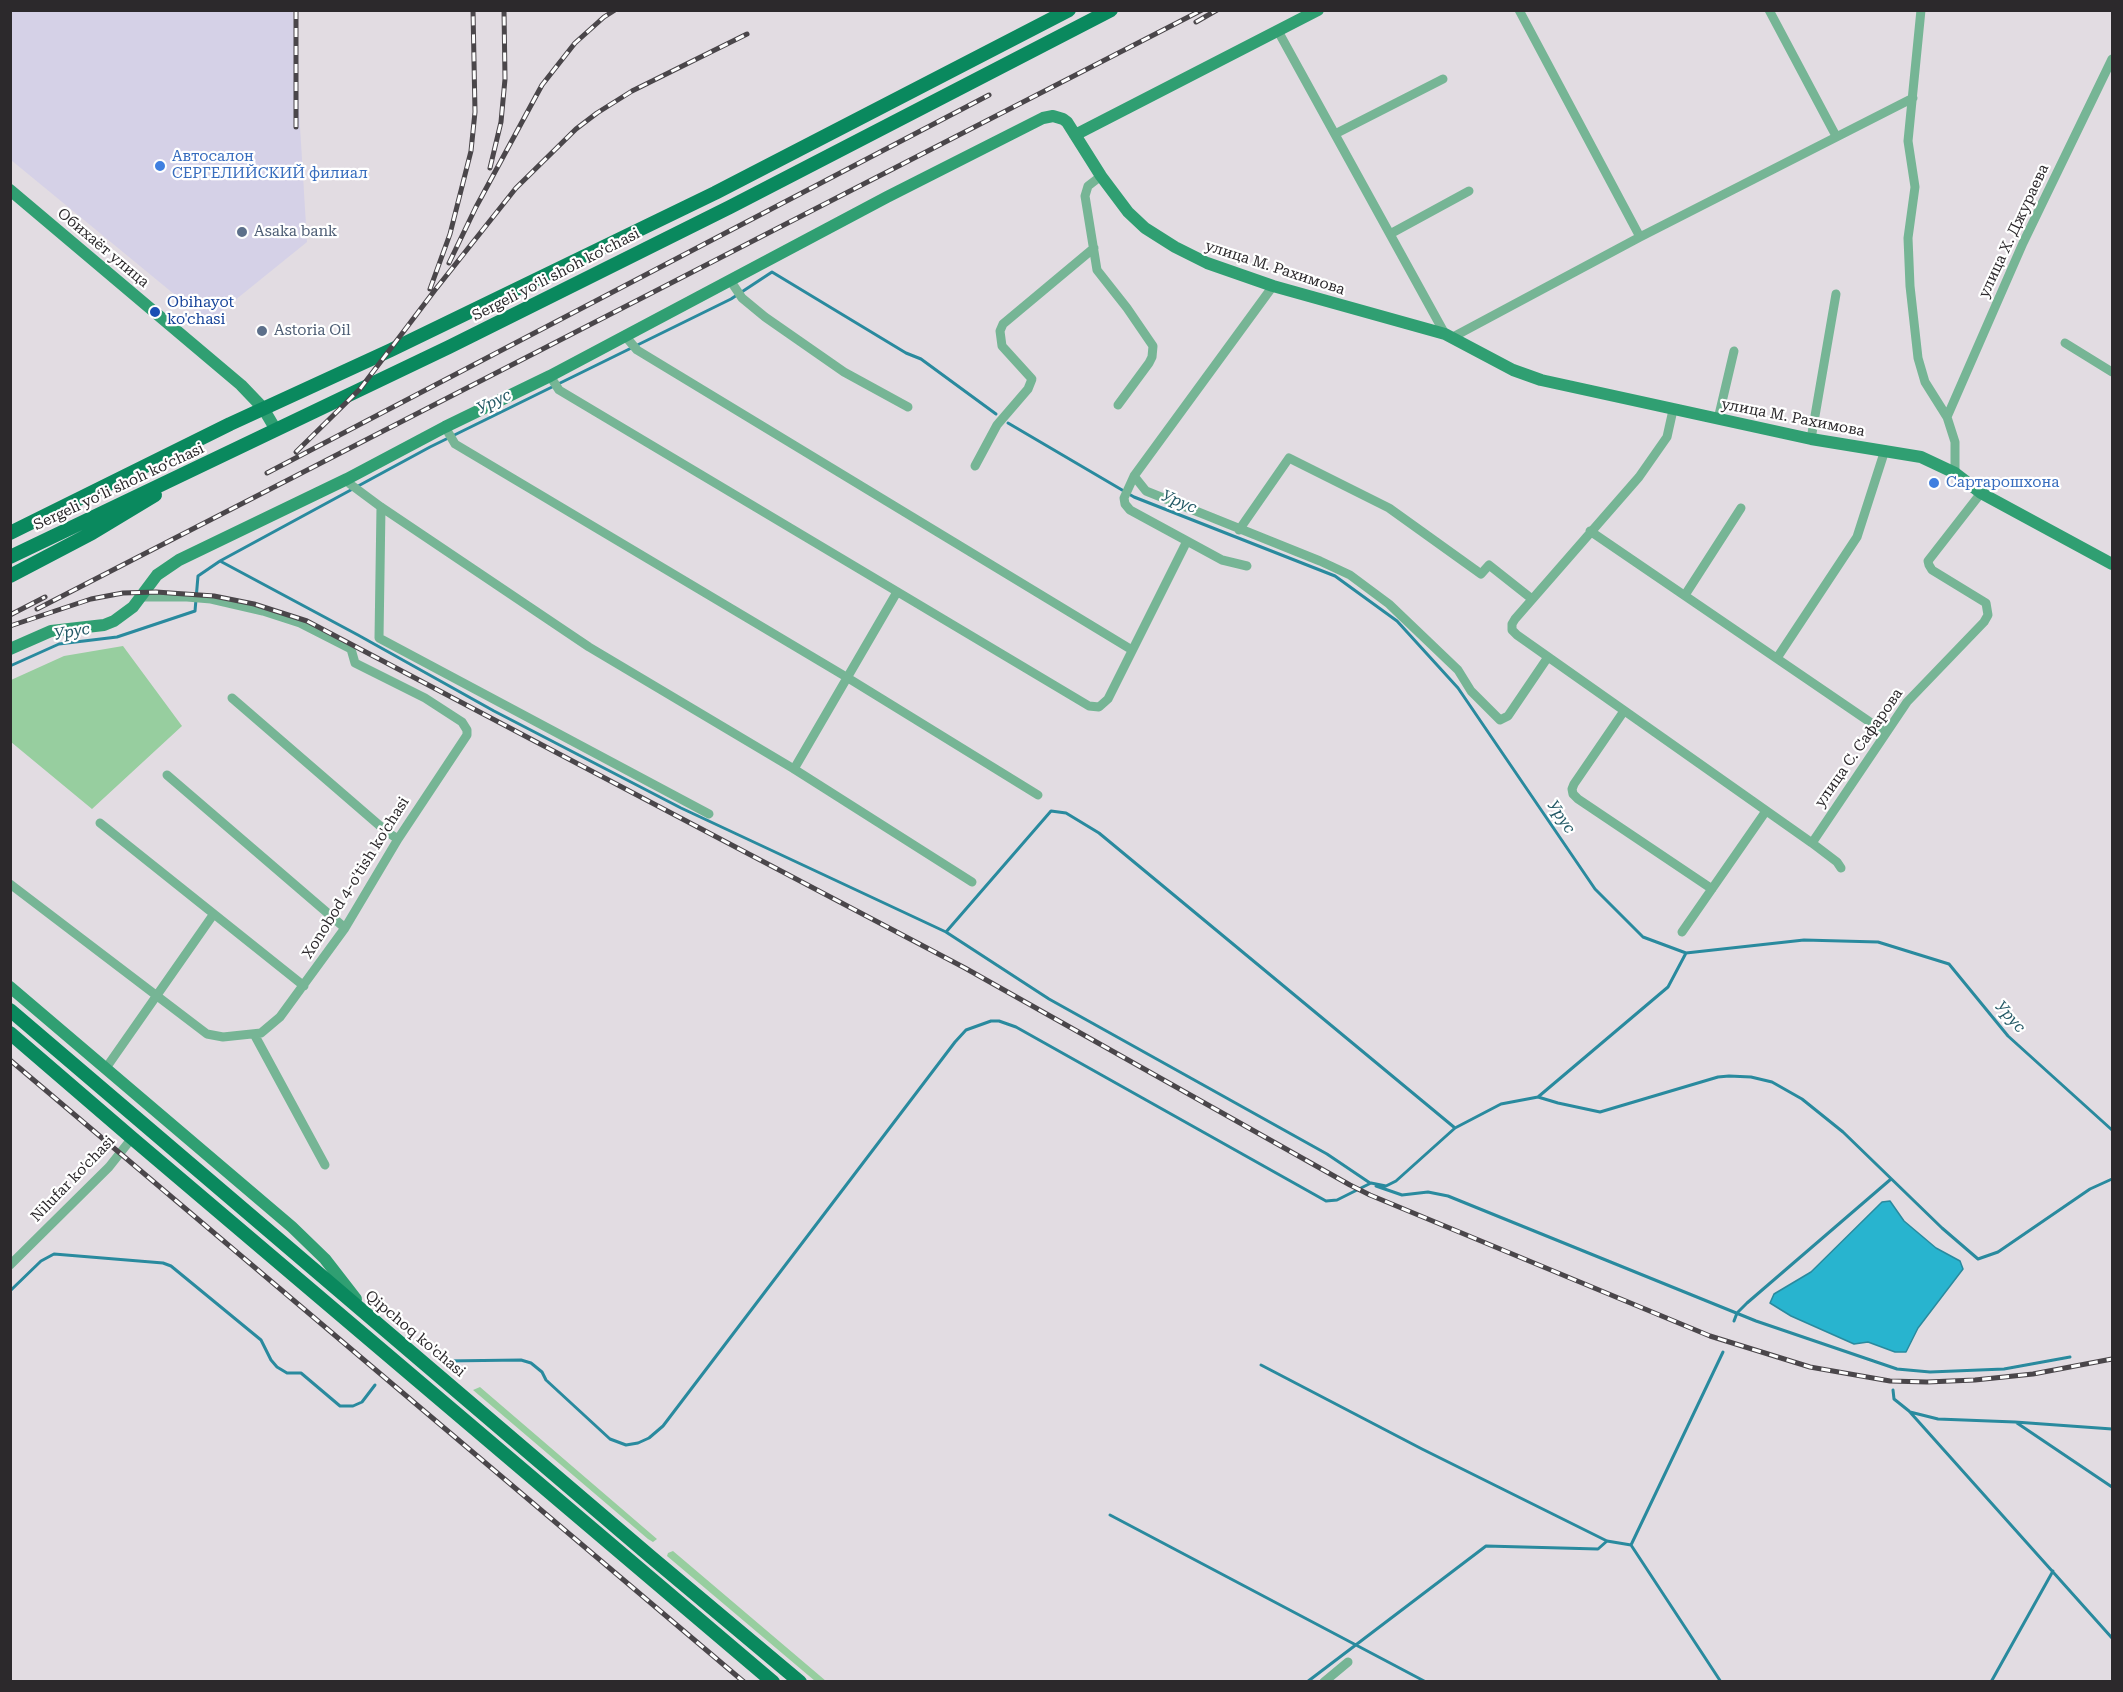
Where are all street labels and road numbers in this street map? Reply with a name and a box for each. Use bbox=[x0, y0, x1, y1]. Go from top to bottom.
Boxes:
street label: улица Х. Джураева bbox=[1975, 161, 2053, 301]
street label: Обихаёт улица bbox=[54, 204, 152, 292]
street label: Sergeli yo‘li shoh ko‘chasi bbox=[469, 225, 643, 325]
street label: улица М. Рахимова bbox=[1203, 237, 1347, 299]
street label: улица М. Рахимова bbox=[1720, 395, 1866, 441]
street label: Sergeli yo‘li shoh ko‘chasi bbox=[31, 440, 207, 534]
street label: улица С. Сафарова bbox=[1811, 685, 1907, 811]
street label: Xonobod 4-o'tish ko'chasi bbox=[299, 794, 413, 962]
street label: Nilufar ko'chasi bbox=[27, 1132, 119, 1226]
street label: Qipchoq ko'chasi bbox=[361, 1287, 469, 1381]

